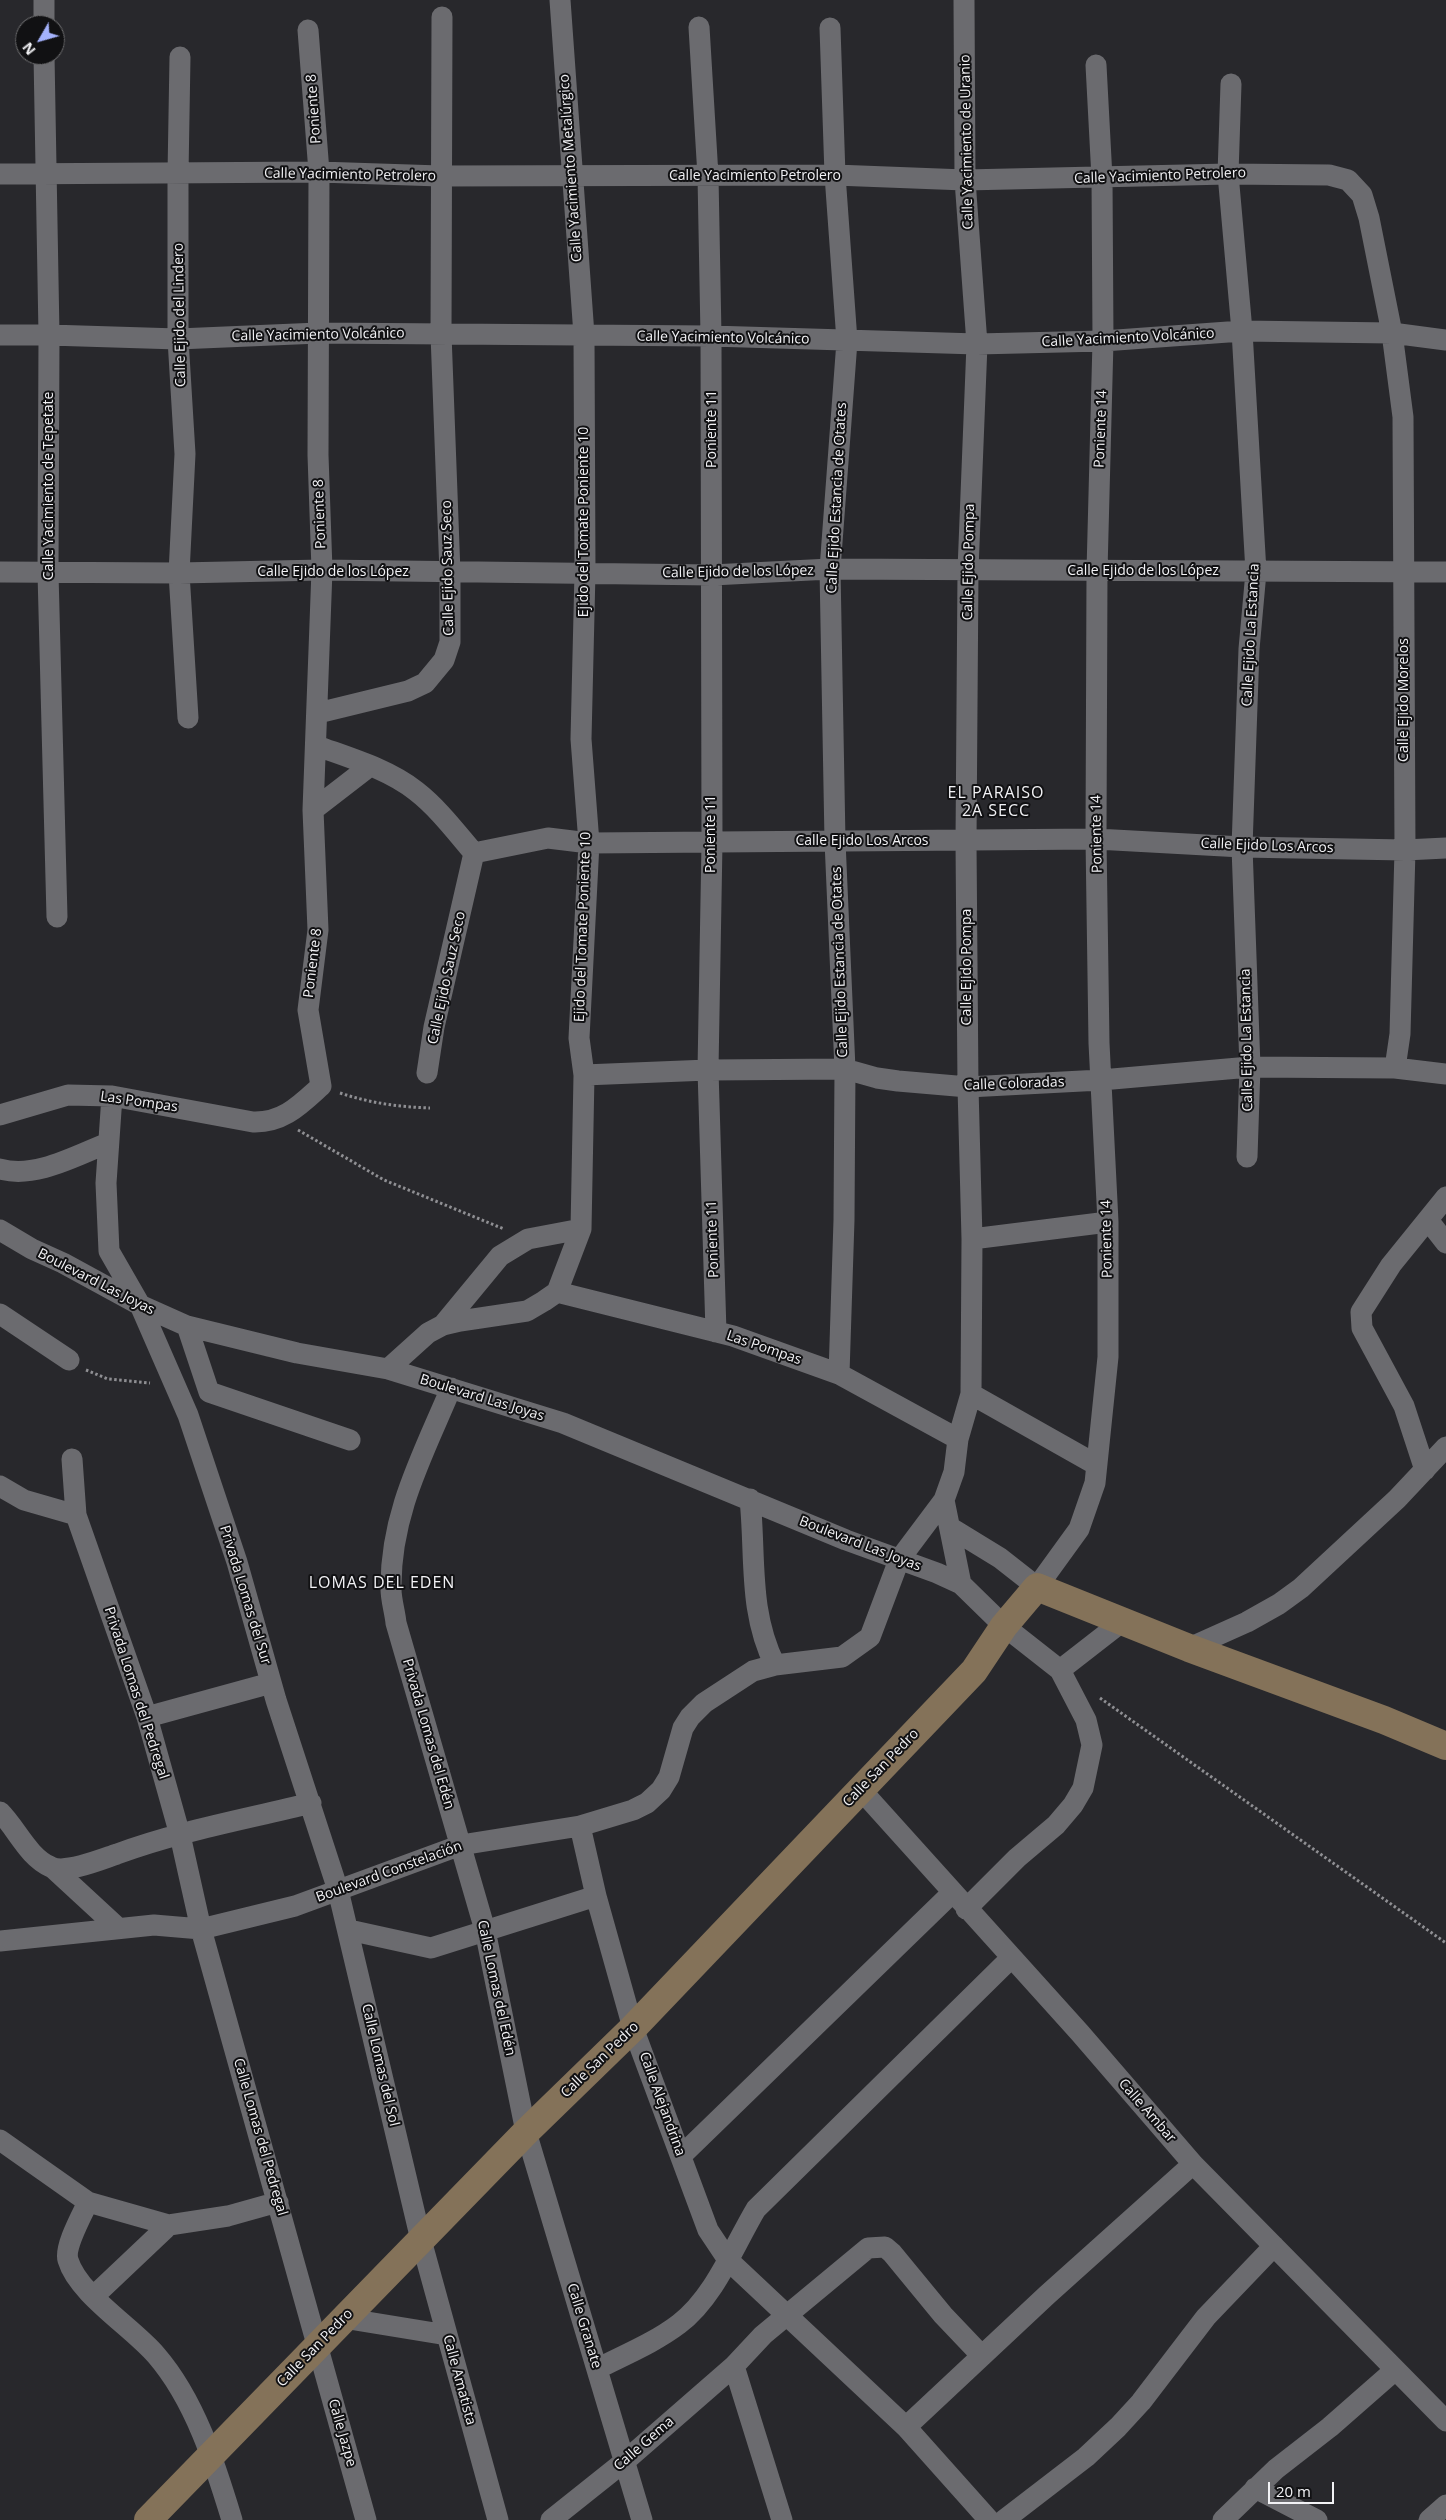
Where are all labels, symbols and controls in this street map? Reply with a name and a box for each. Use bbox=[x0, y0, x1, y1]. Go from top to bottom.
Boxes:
north arrow bbox=[15, 15, 65, 65]
text: N bbox=[18, 39, 40, 59]
street label: Calle Yacimiento de Uranio bbox=[957, 54, 977, 230]
street label: Calle Yacimiento Metalúrgico bbox=[556, 73, 586, 263]
street label: Poniente 8 bbox=[303, 74, 325, 144]
street label: Calle Yacimiento Petrolero bbox=[264, 165, 436, 185]
street label: Calle Yacimiento Petrolero bbox=[1074, 165, 1246, 187]
street label: Calle Yacimiento Petrolero bbox=[669, 168, 841, 184]
street label: Calle Ejido del Lindero bbox=[170, 243, 190, 387]
street label: Calle Yacimiento Volcánico bbox=[231, 325, 405, 345]
street label: Calle Yacimiento Volcánico bbox=[1041, 325, 1215, 351]
street label: Calle Yacimiento Volcánico bbox=[636, 328, 810, 348]
street label: Poniente 11 bbox=[704, 390, 720, 468]
street label: Poniente 14 bbox=[1091, 390, 1111, 468]
street label: Calle Yacimiento de Tepetate bbox=[41, 392, 57, 580]
street label: Calle Ejido Estancia de Otates bbox=[824, 402, 850, 594]
street label: Ejido del Tomate Poniente 10 bbox=[576, 427, 592, 617]
street label: Poniente 8 bbox=[310, 479, 330, 549]
street label: Calle Ejido Sauz Seco bbox=[438, 500, 458, 636]
street label: Calle Ejido Pompa bbox=[960, 503, 978, 621]
street label: Calle Ejido de los López bbox=[662, 562, 814, 582]
street label: Calle Ejido de los López bbox=[1067, 563, 1219, 579]
street label: Calle Ejido La Estancia bbox=[1239, 563, 1263, 707]
street label: Calle Ejido de los López bbox=[257, 564, 409, 580]
street label: Calle Ejido Morelos bbox=[1396, 638, 1412, 762]
district label: EL PARAISO 2A SECC bbox=[946, 783, 1046, 821]
street label: Poniente 11 bbox=[703, 795, 719, 873]
street label: Poniente 14 bbox=[1088, 795, 1106, 873]
street label: Ejido del Tomate Poniente 10 bbox=[571, 832, 595, 1022]
street label: Calle Ejido Los Arcos bbox=[795, 833, 929, 849]
street label: Calle Ejido Los Arcos bbox=[1200, 835, 1334, 857]
street label: Calle Ejido Estancia de Otates bbox=[828, 866, 852, 1058]
street label: Calle Ejido Pompa bbox=[959, 909, 975, 1025]
street label: Calle Ejido Sauz Seco bbox=[425, 910, 469, 1046]
street label: Poniente 8 bbox=[300, 927, 326, 999]
street label: Calle Ejido La Estancia bbox=[1237, 968, 1257, 1112]
street label: Calle Coloradas bbox=[963, 1074, 1065, 1094]
street label: Las Pompas bbox=[99, 1088, 179, 1116]
street label: Poniente 11 bbox=[703, 1200, 723, 1278]
street label: Poniente 14 bbox=[1098, 1200, 1116, 1278]
street label: Boulevard Las Joyas bbox=[35, 1245, 157, 1319]
street label: Las Pompas bbox=[724, 1327, 804, 1369]
street label: Boulevard Las Joyas bbox=[418, 1371, 546, 1425]
street label: Boulevard Las Joyas bbox=[797, 1513, 923, 1575]
street label: Privada Lomas del Sur bbox=[216, 1523, 274, 1667]
district label: LOMAS DEL EDEN bbox=[307, 1573, 457, 1593]
street label: Privada Lomas del Pedregal bbox=[100, 1605, 172, 1781]
street label: Privada Lomas del Edén bbox=[398, 1657, 458, 1811]
street label: Calle San Pedro bbox=[840, 1726, 922, 1810]
street label: Boulevard Constelación bbox=[314, 1838, 464, 1906]
street label: Calle Lomas del Edén bbox=[473, 1919, 519, 2057]
street label: Calle Lomas del Sol bbox=[358, 2002, 402, 2128]
street label: Calle San Pedro bbox=[558, 2019, 642, 2101]
street label: Calle Alejandrina bbox=[635, 2050, 689, 2158]
street label: Calle Lomas del Pedregal bbox=[229, 2056, 291, 2218]
street label: Calle Ambar bbox=[1115, 2076, 1179, 2146]
street label: Calle Granate bbox=[563, 2281, 605, 2371]
street label: Calle San Pedro bbox=[274, 2306, 356, 2390]
street label: Calle Amatista bbox=[439, 2333, 479, 2427]
street label: Calle Jazpe bbox=[324, 2397, 360, 2469]
street label: Calle Gema bbox=[611, 2413, 677, 2475]
scale bar bbox=[1271, 2472, 1337, 2504]
text: 20 m bbox=[1276, 2481, 1311, 2501]

